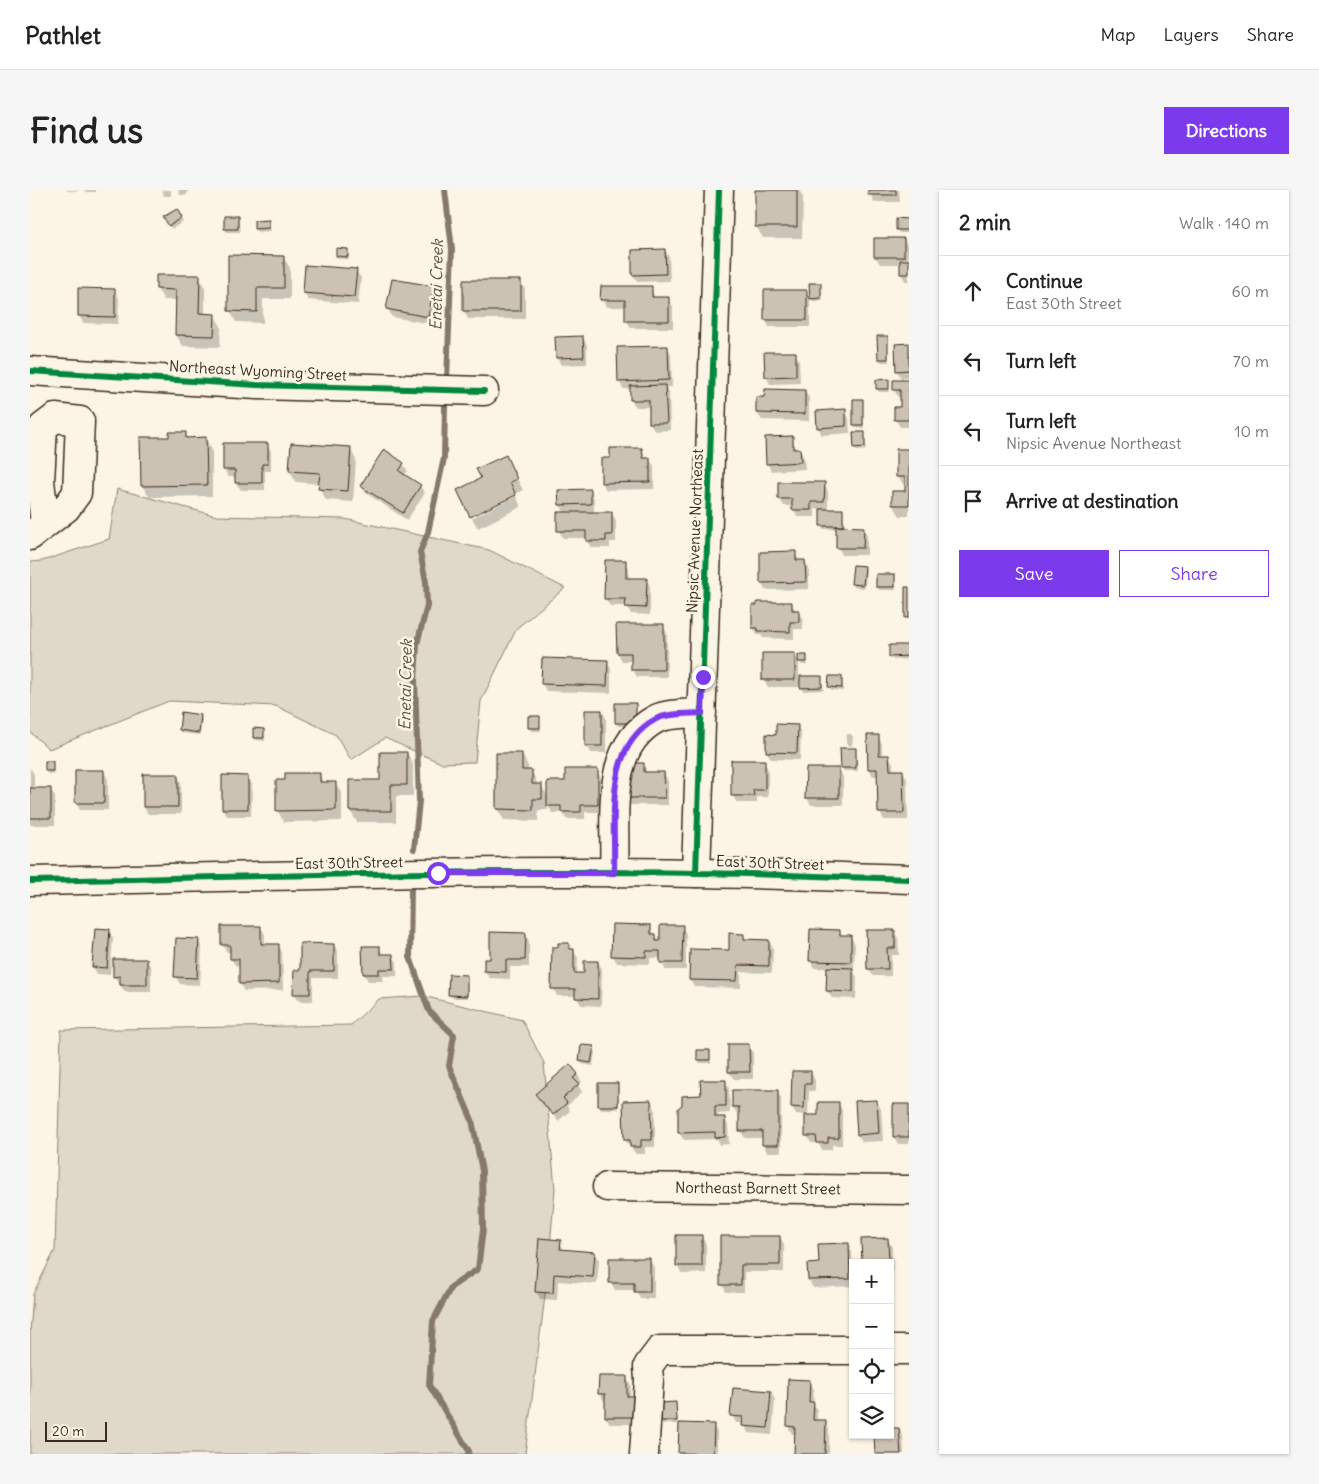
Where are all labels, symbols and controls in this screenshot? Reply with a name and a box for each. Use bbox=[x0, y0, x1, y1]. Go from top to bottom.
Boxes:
text: Pathlet bbox=[25, 20, 101, 50]
text: Map bbox=[1100, 23, 1135, 46]
text: Layers bbox=[1163, 23, 1219, 46]
text: Share bbox=[1247, 23, 1294, 46]
button: Directions bbox=[1164, 107, 1289, 154]
text: Find us bbox=[30, 108, 143, 152]
text: 2 min bbox=[959, 209, 1011, 236]
text: Walk · 140 m bbox=[1179, 213, 1269, 233]
water label: Enetai Creek bbox=[425, 237, 447, 331]
text: Continue bbox=[1006, 269, 1083, 293]
icon: ahead bbox=[959, 277, 987, 305]
text: 60 m bbox=[1231, 281, 1269, 301]
text: East 30th Street bbox=[1006, 293, 1122, 313]
icon: left bbox=[959, 347, 987, 375]
text: Turn left bbox=[1006, 349, 1076, 373]
text: 70 m bbox=[1233, 351, 1269, 371]
street label: Northeast Wyoming Street bbox=[169, 356, 347, 385]
text: Turn left bbox=[1006, 409, 1076, 433]
icon: left bbox=[959, 417, 987, 445]
text: 10 m bbox=[1234, 421, 1269, 441]
text: Nipsic Avenue Northeast bbox=[1006, 433, 1181, 453]
street label: Nipsic Avenue Northeast bbox=[682, 448, 707, 613]
icon: arrive bbox=[959, 487, 987, 515]
text: Arrive at destination bbox=[1006, 489, 1179, 513]
button: Save bbox=[959, 550, 1109, 597]
button: Share bbox=[1119, 550, 1269, 597]
water label: Enetai Creek bbox=[394, 637, 416, 731]
route end bbox=[692, 666, 715, 689]
street label: East 30th Street bbox=[716, 851, 824, 874]
street label: East 30th Street bbox=[295, 852, 403, 873]
route start bbox=[427, 862, 450, 885]
street label: Northeast Barnett Street bbox=[675, 1178, 841, 1198]
map controls bbox=[849, 1259, 894, 1439]
button: + bbox=[849, 1259, 894, 1304]
button: − bbox=[849, 1304, 894, 1349]
button: locate bbox=[849, 1349, 894, 1394]
button: layers bbox=[849, 1394, 894, 1439]
scale bar bbox=[45, 1419, 108, 1442]
text: 20 m bbox=[52, 1422, 85, 1440]

